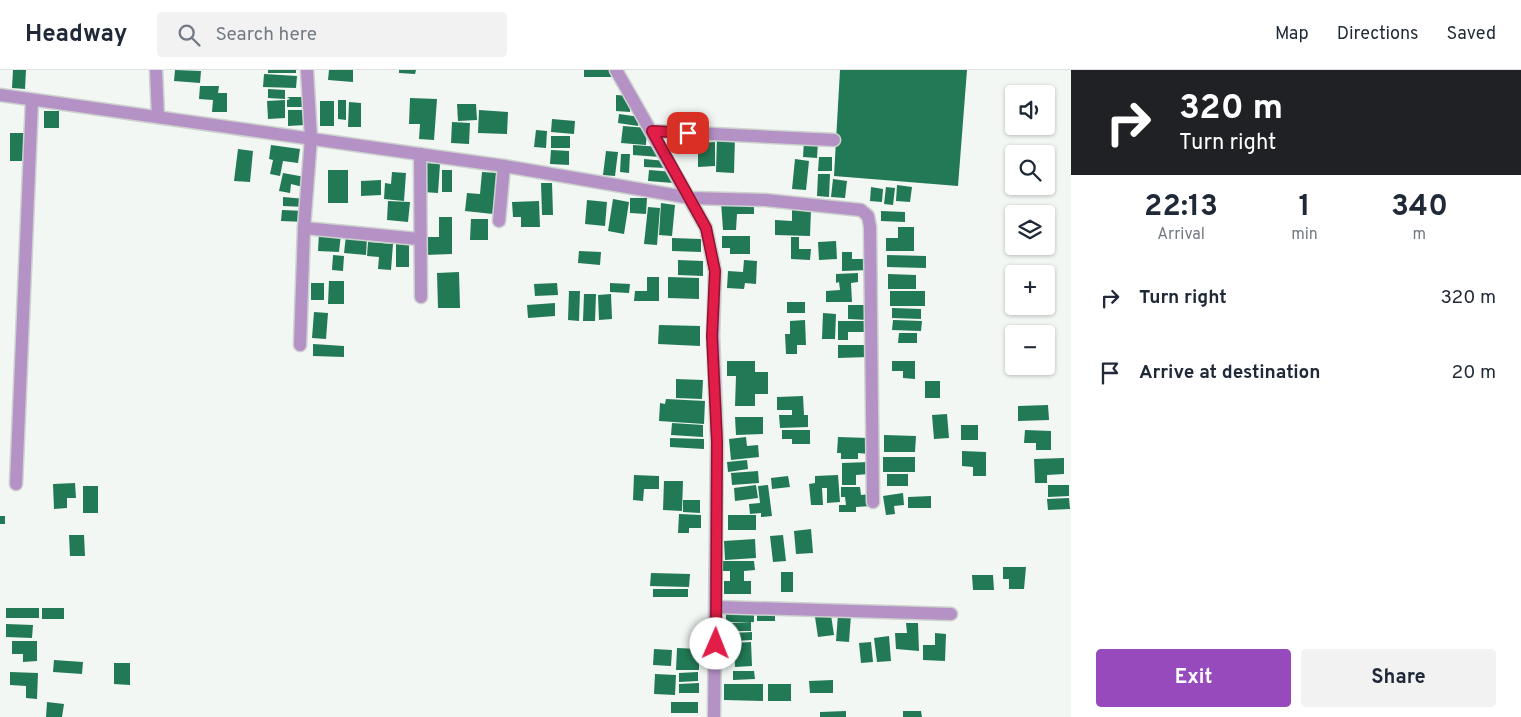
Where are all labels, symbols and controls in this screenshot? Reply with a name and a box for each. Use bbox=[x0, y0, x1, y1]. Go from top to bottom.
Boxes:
search box bbox=[157, 12, 507, 57]
text: Headway bbox=[25, 20, 127, 50]
icon: search bbox=[175, 21, 203, 49]
text: Search here bbox=[215, 23, 317, 47]
text: Map bbox=[1275, 23, 1309, 46]
text: Directions bbox=[1337, 23, 1419, 46]
text: Saved bbox=[1447, 23, 1496, 46]
map controls bbox=[1005, 85, 1055, 375]
button: sound bbox=[1005, 85, 1055, 135]
text: 320 m bbox=[1179, 87, 1283, 131]
icon: right bbox=[1096, 90, 1161, 155]
pin bbox=[667, 112, 709, 154]
icon: arrive bbox=[674, 119, 702, 147]
text: Turn right bbox=[1179, 130, 1276, 157]
button: search bbox=[1005, 145, 1055, 195]
text: 22:13 bbox=[1144, 189, 1218, 226]
text: 1 bbox=[1298, 189, 1310, 226]
text: 340 bbox=[1391, 189, 1448, 226]
button: layers bbox=[1005, 205, 1055, 255]
text: Arrival bbox=[1157, 225, 1205, 245]
text: min bbox=[1291, 225, 1318, 245]
text: m bbox=[1413, 225, 1426, 245]
button: + bbox=[1005, 265, 1055, 315]
icon: right bbox=[1096, 284, 1124, 312]
text: Turn right bbox=[1139, 286, 1227, 310]
text: 320 m bbox=[1441, 286, 1496, 310]
button: − bbox=[1005, 325, 1055, 375]
icon: arrive bbox=[1096, 359, 1124, 387]
text: Arrive at destination bbox=[1139, 361, 1320, 385]
text: 20 m bbox=[1452, 361, 1496, 385]
position arrow bbox=[689, 617, 741, 669]
button: Exit bbox=[1096, 649, 1291, 707]
button: Share bbox=[1301, 649, 1496, 707]

